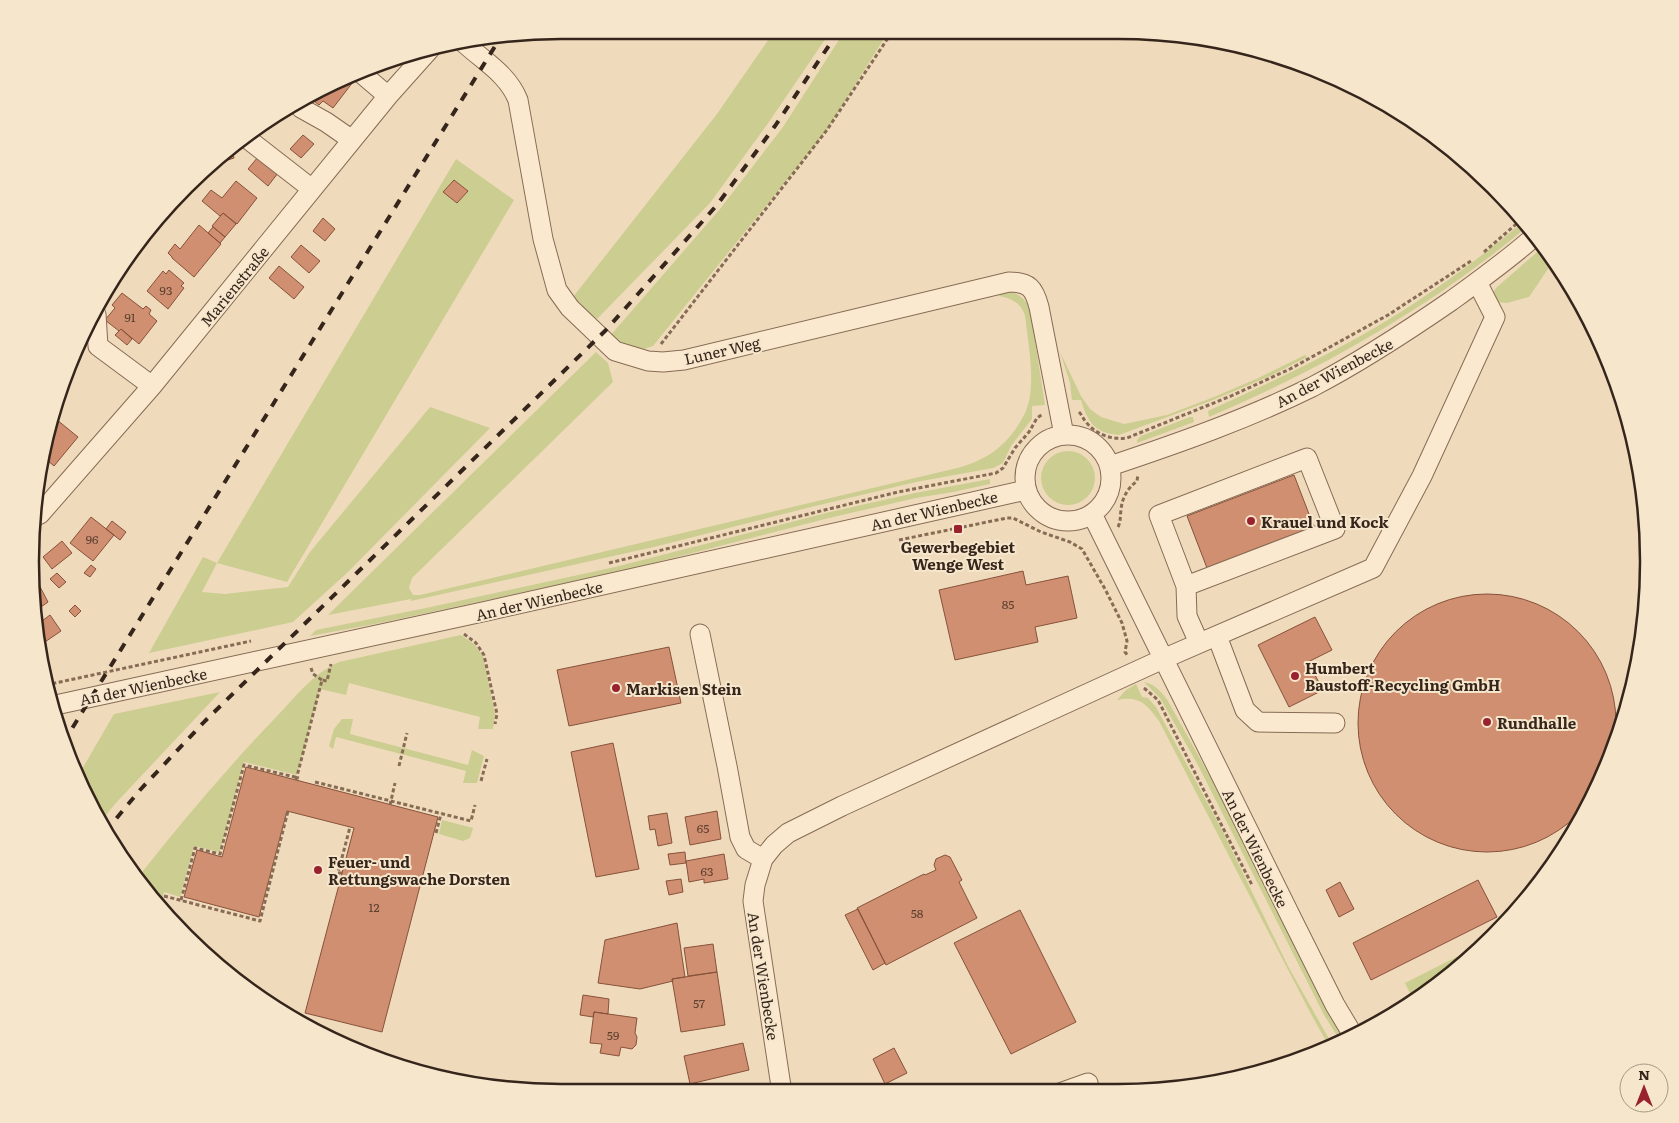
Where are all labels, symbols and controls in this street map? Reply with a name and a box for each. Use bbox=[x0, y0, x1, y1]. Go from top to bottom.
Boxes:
street label: Marienstraße bbox=[194, 241, 274, 331]
house number: 93 bbox=[160, 281, 172, 299]
house number: 91 bbox=[124, 308, 136, 326]
street label: Luner Weg bbox=[682, 330, 763, 370]
street label: An der Wienbecke bbox=[1271, 331, 1397, 413]
street label: An der Wienbecke bbox=[868, 484, 1000, 536]
place label: Krauel und Kock bbox=[1261, 510, 1389, 533]
marker: Krauel und Kock bbox=[1245, 515, 1257, 527]
marker: Gewerbegebiet Wenge West bbox=[952, 523, 964, 535]
house number: 96 bbox=[86, 530, 99, 548]
place label: Gewerbegebiet Wenge West bbox=[901, 535, 1016, 575]
street label: An der Wienbecke bbox=[473, 574, 605, 626]
house number: 85 bbox=[1002, 595, 1014, 613]
place label: Humbert Baustoff-Recycling GmbH bbox=[1305, 656, 1500, 696]
street label: An der Wienbecke bbox=[77, 661, 209, 711]
marker: Humbert Baustoff-Recycling GmbH bbox=[1289, 670, 1301, 682]
place label: Markisen Stein bbox=[626, 677, 742, 700]
marker: Markisen Stein bbox=[610, 682, 622, 694]
place label: Rundhalle bbox=[1497, 711, 1577, 734]
marker: Rundhalle bbox=[1481, 716, 1493, 728]
street label: An der Wienbecke bbox=[1217, 785, 1295, 911]
house number: 65 bbox=[697, 819, 709, 837]
place label: Feuer- und Rettungswache Dorsten bbox=[328, 850, 511, 890]
house number: 63 bbox=[701, 862, 713, 880]
marker: Feuer- und Rettungswache Dorsten bbox=[312, 864, 324, 876]
house number: 12 bbox=[369, 898, 379, 916]
house number: 58 bbox=[911, 904, 924, 922]
street label: An der Wienbecke bbox=[743, 910, 786, 1042]
house number: 57 bbox=[693, 994, 705, 1012]
house number: 59 bbox=[607, 1026, 619, 1044]
north arrow bbox=[1619, 1063, 1669, 1113]
text: N bbox=[1638, 1064, 1650, 1084]

